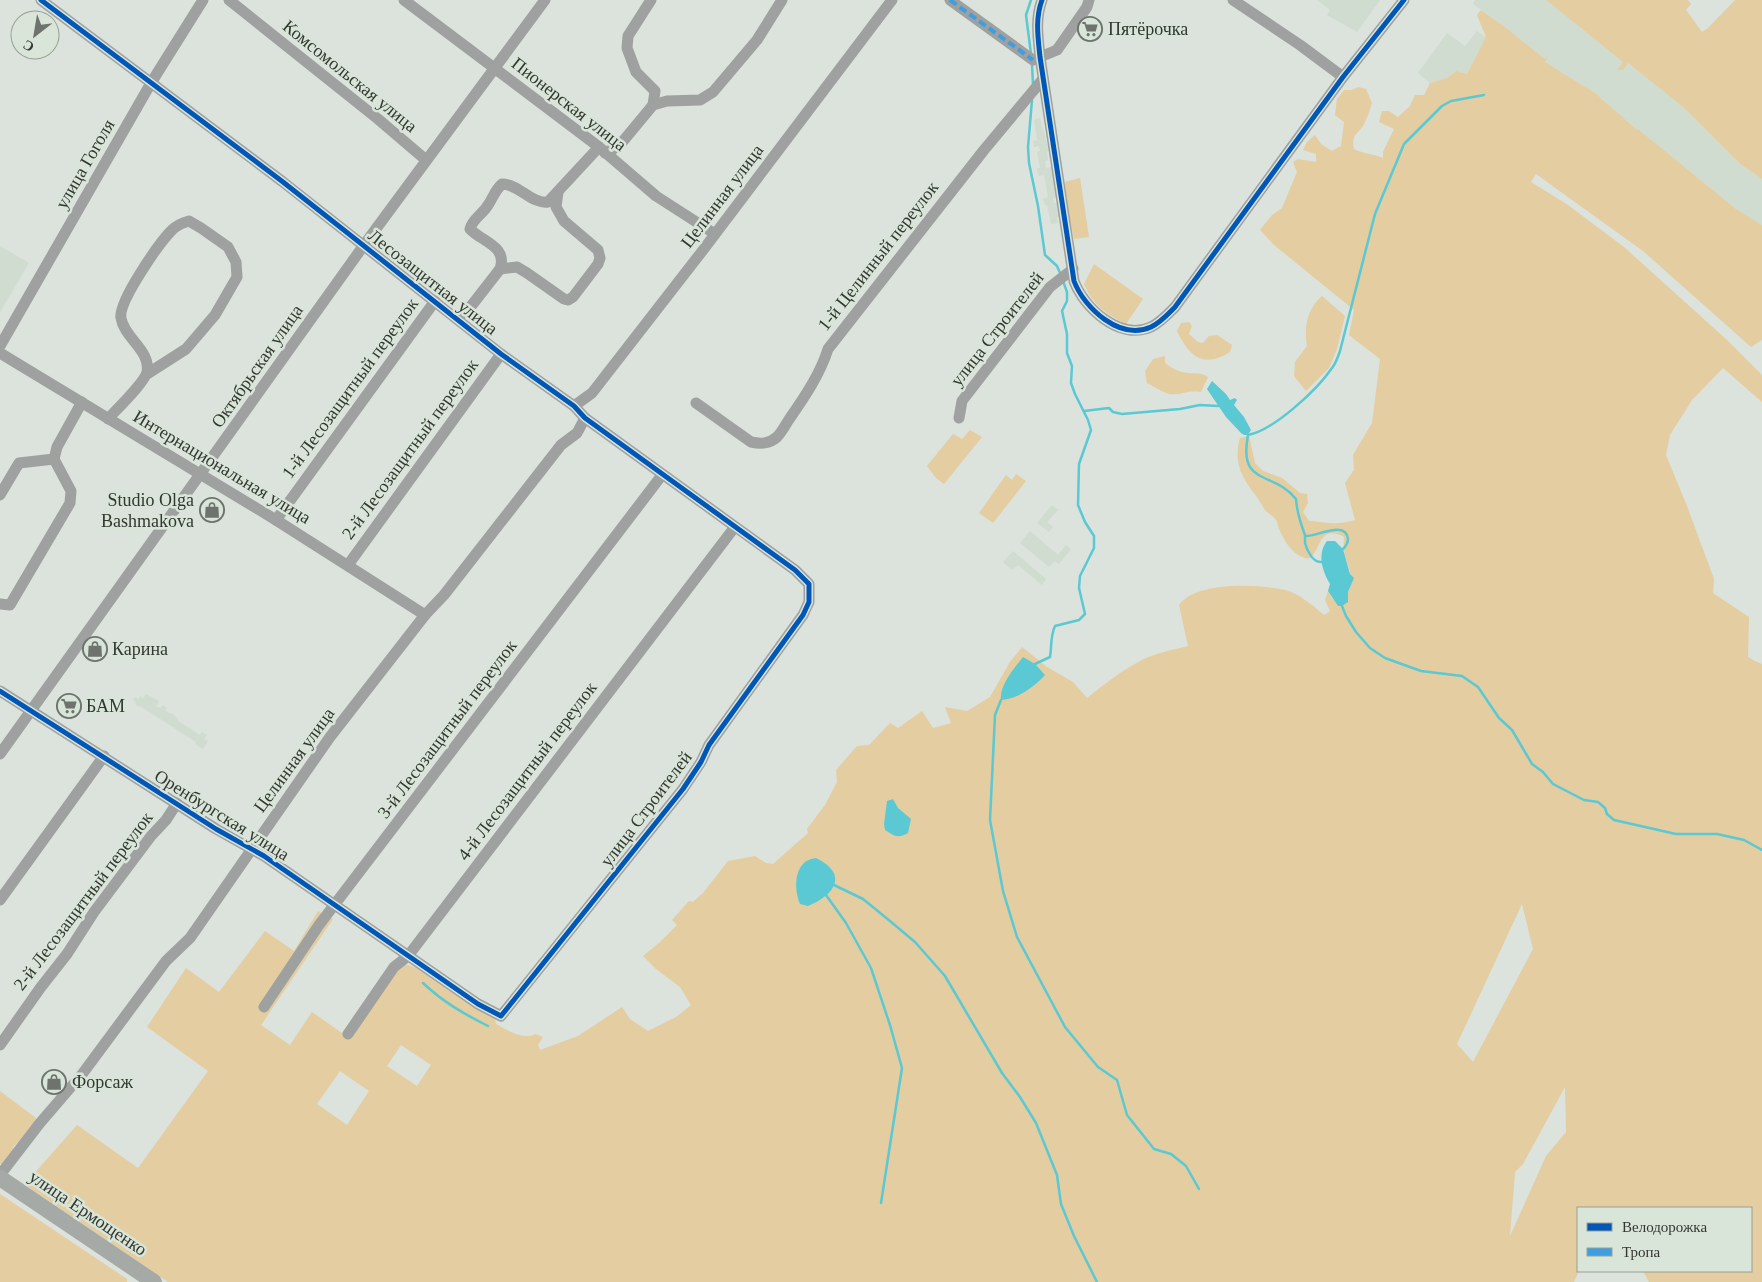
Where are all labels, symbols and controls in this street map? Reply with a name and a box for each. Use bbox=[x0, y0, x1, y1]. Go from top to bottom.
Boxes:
north arrow bbox=[10, 10, 60, 60]
street label: Комсомольская улица bbox=[279, 16, 421, 136]
supermarket icon: Пятёрочка bbox=[1077, 16, 1103, 42]
place label: Пятёрочка bbox=[1108, 19, 1188, 39]
text: С bbox=[20, 37, 37, 55]
street label: Пионерская улица bbox=[508, 53, 630, 155]
street label: улица Гоголя bbox=[51, 116, 119, 212]
street label: Целинная улица bbox=[677, 140, 767, 252]
street label: 1-й Целинный переулок bbox=[814, 177, 942, 334]
street label: Лесозащитная улица bbox=[364, 225, 502, 339]
street label: улица Строителей bbox=[946, 268, 1048, 390]
street label: 1-й Лесозащитный переулок bbox=[278, 294, 422, 482]
street label: Октябрьская улица bbox=[207, 301, 307, 431]
street label: 2-й Лесозащитный переулок bbox=[338, 355, 482, 543]
street label: Интернациональная улица bbox=[130, 406, 314, 528]
place label: Studio Olga Bashmakova bbox=[101, 490, 194, 531]
shop icon: Studio Olga Bashmakova bbox=[199, 497, 225, 523]
shop icon: Карина bbox=[82, 636, 108, 662]
street label: 3-й Лесозащитный переулок bbox=[373, 636, 521, 822]
place label: Карина bbox=[112, 639, 168, 659]
street label: 4-й Лесозащитный переулок bbox=[453, 678, 601, 864]
supermarket icon: БАМ bbox=[56, 693, 82, 719]
place label: БАМ bbox=[86, 696, 125, 716]
street label: Целинная улица bbox=[249, 704, 339, 816]
street label: улица Строителей bbox=[596, 747, 696, 870]
street label: Оренбургская улица bbox=[151, 765, 293, 865]
street label: 2-й Лесозащитный переулок bbox=[9, 808, 157, 994]
shop icon: Форсаж bbox=[41, 1069, 67, 1095]
place label: Форсаж bbox=[72, 1072, 133, 1092]
street label: улица Ермощенко bbox=[25, 1166, 151, 1260]
legend bbox=[1577, 1207, 1752, 1272]
text: Велодорожка bbox=[1622, 1219, 1707, 1235]
text: Тропа bbox=[1622, 1244, 1661, 1260]

